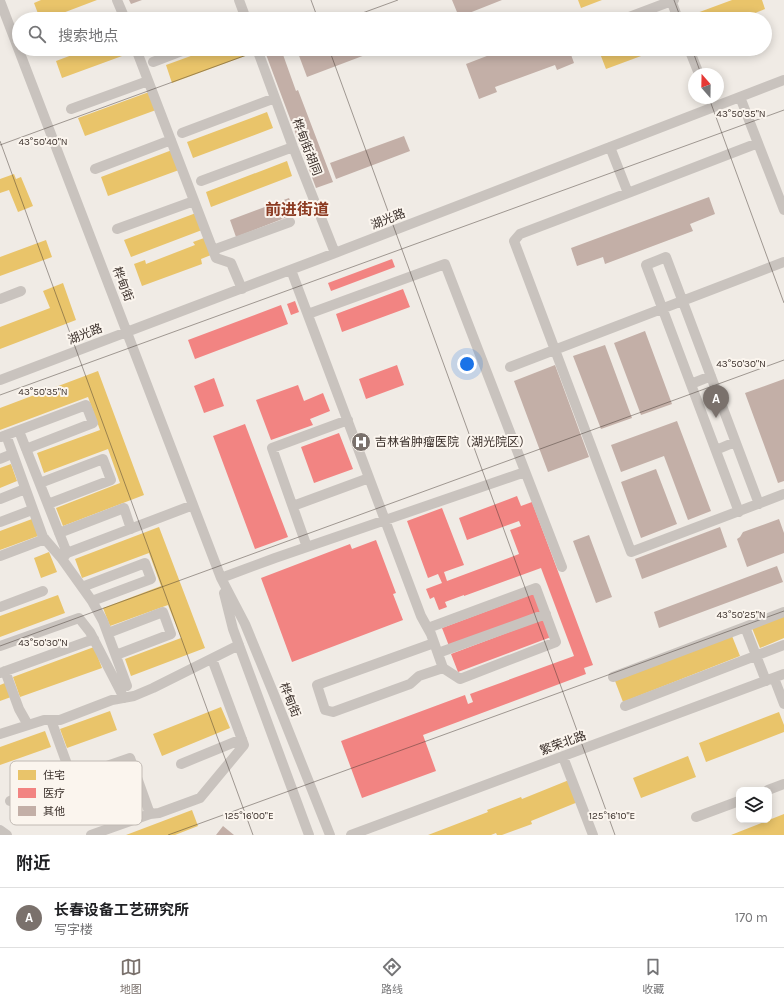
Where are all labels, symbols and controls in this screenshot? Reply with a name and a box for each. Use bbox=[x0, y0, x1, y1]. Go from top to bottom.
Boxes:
search box bbox=[12, 12, 772, 56]
icon: search bbox=[26, 23, 48, 45]
text: 搜索地点 bbox=[58, 27, 118, 45]
north arrow bbox=[688, 68, 724, 104]
text: 43°50'35"N bbox=[716, 108, 766, 120]
street label: 桦甸街胡同 bbox=[290, 116, 324, 178]
text: 43°50'40"N bbox=[18, 136, 68, 148]
district label: 前进街道 bbox=[265, 200, 329, 219]
street label: 湖光路 bbox=[369, 206, 407, 232]
street label: 桦甸街 bbox=[110, 265, 136, 303]
street label: 湖光路 bbox=[66, 321, 104, 347]
your location bbox=[457, 354, 477, 374]
text: 43°50'30"N bbox=[716, 358, 766, 370]
pin: A bbox=[703, 385, 729, 418]
text: 43°50'35"N bbox=[18, 386, 68, 398]
hospital icon: 吉林省肿瘤医院（湖光院区） bbox=[350, 431, 372, 453]
place label: 吉林省肿瘤医院（湖光院区） bbox=[375, 435, 531, 449]
text: 43°50'25"N bbox=[716, 609, 766, 621]
text: 43°50'30"N bbox=[18, 637, 68, 649]
street label: 桦甸街 bbox=[277, 681, 303, 719]
street label: 繁荣北路 bbox=[538, 728, 588, 758]
legend bbox=[10, 761, 142, 825]
text: 住宅 bbox=[43, 769, 65, 782]
text: 医疗 bbox=[43, 787, 65, 800]
map controls bbox=[736, 787, 772, 823]
button: layers bbox=[736, 787, 772, 823]
text: 其他 bbox=[43, 805, 65, 818]
text: 125°16'00"E bbox=[224, 810, 274, 822]
text: 125°16'10"E bbox=[589, 810, 635, 822]
text: 附近 bbox=[16, 853, 50, 873]
text: 长春设备工艺研究所 bbox=[54, 901, 189, 919]
text: A bbox=[25, 910, 33, 925]
text: 170 m bbox=[735, 910, 768, 925]
text: 写字楼 bbox=[54, 922, 93, 937]
tab: 地图 bbox=[120, 956, 142, 996]
tab: 路线 bbox=[381, 956, 403, 996]
tab: 收藏 bbox=[642, 956, 664, 996]

